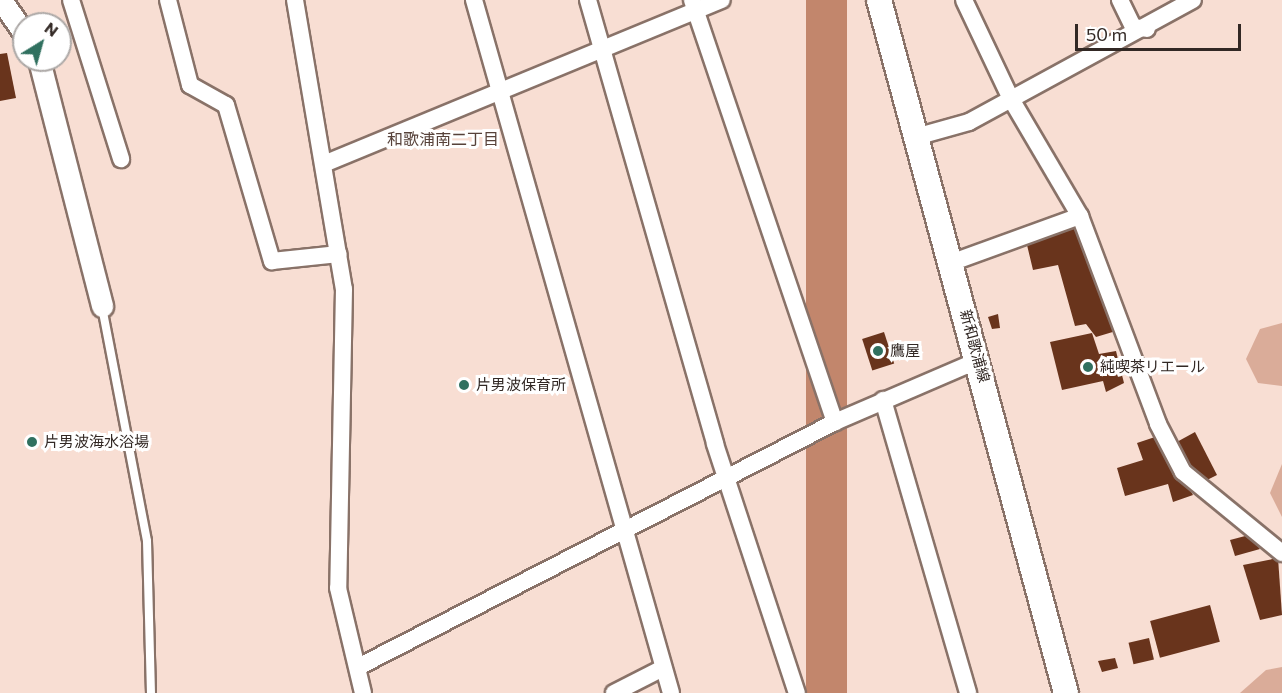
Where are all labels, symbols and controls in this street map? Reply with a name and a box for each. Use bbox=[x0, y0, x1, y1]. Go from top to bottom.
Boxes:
north arrow bbox=[12, 12, 72, 72]
scale bar bbox=[1078, 12, 1244, 50]
text: N bbox=[41, 18, 62, 40]
text: 50 m bbox=[1086, 23, 1127, 45]
district label: 和歌浦南二丁目 bbox=[387, 129, 499, 149]
street label: 新和歌浦線 bbox=[957, 307, 993, 385]
place label: 鷹屋 bbox=[890, 342, 920, 360]
marker: 鷹屋 bbox=[871, 344, 885, 358]
place label: 純喫茶リエール bbox=[1100, 358, 1205, 376]
marker: 純喫茶リエール bbox=[1081, 360, 1095, 374]
place label: 片男波保育所 bbox=[476, 376, 566, 394]
marker: 片男波保育所 bbox=[457, 378, 471, 392]
place label: 片男波海水浴場 bbox=[44, 433, 149, 451]
marker: 片男波海水浴場 bbox=[25, 435, 39, 449]

